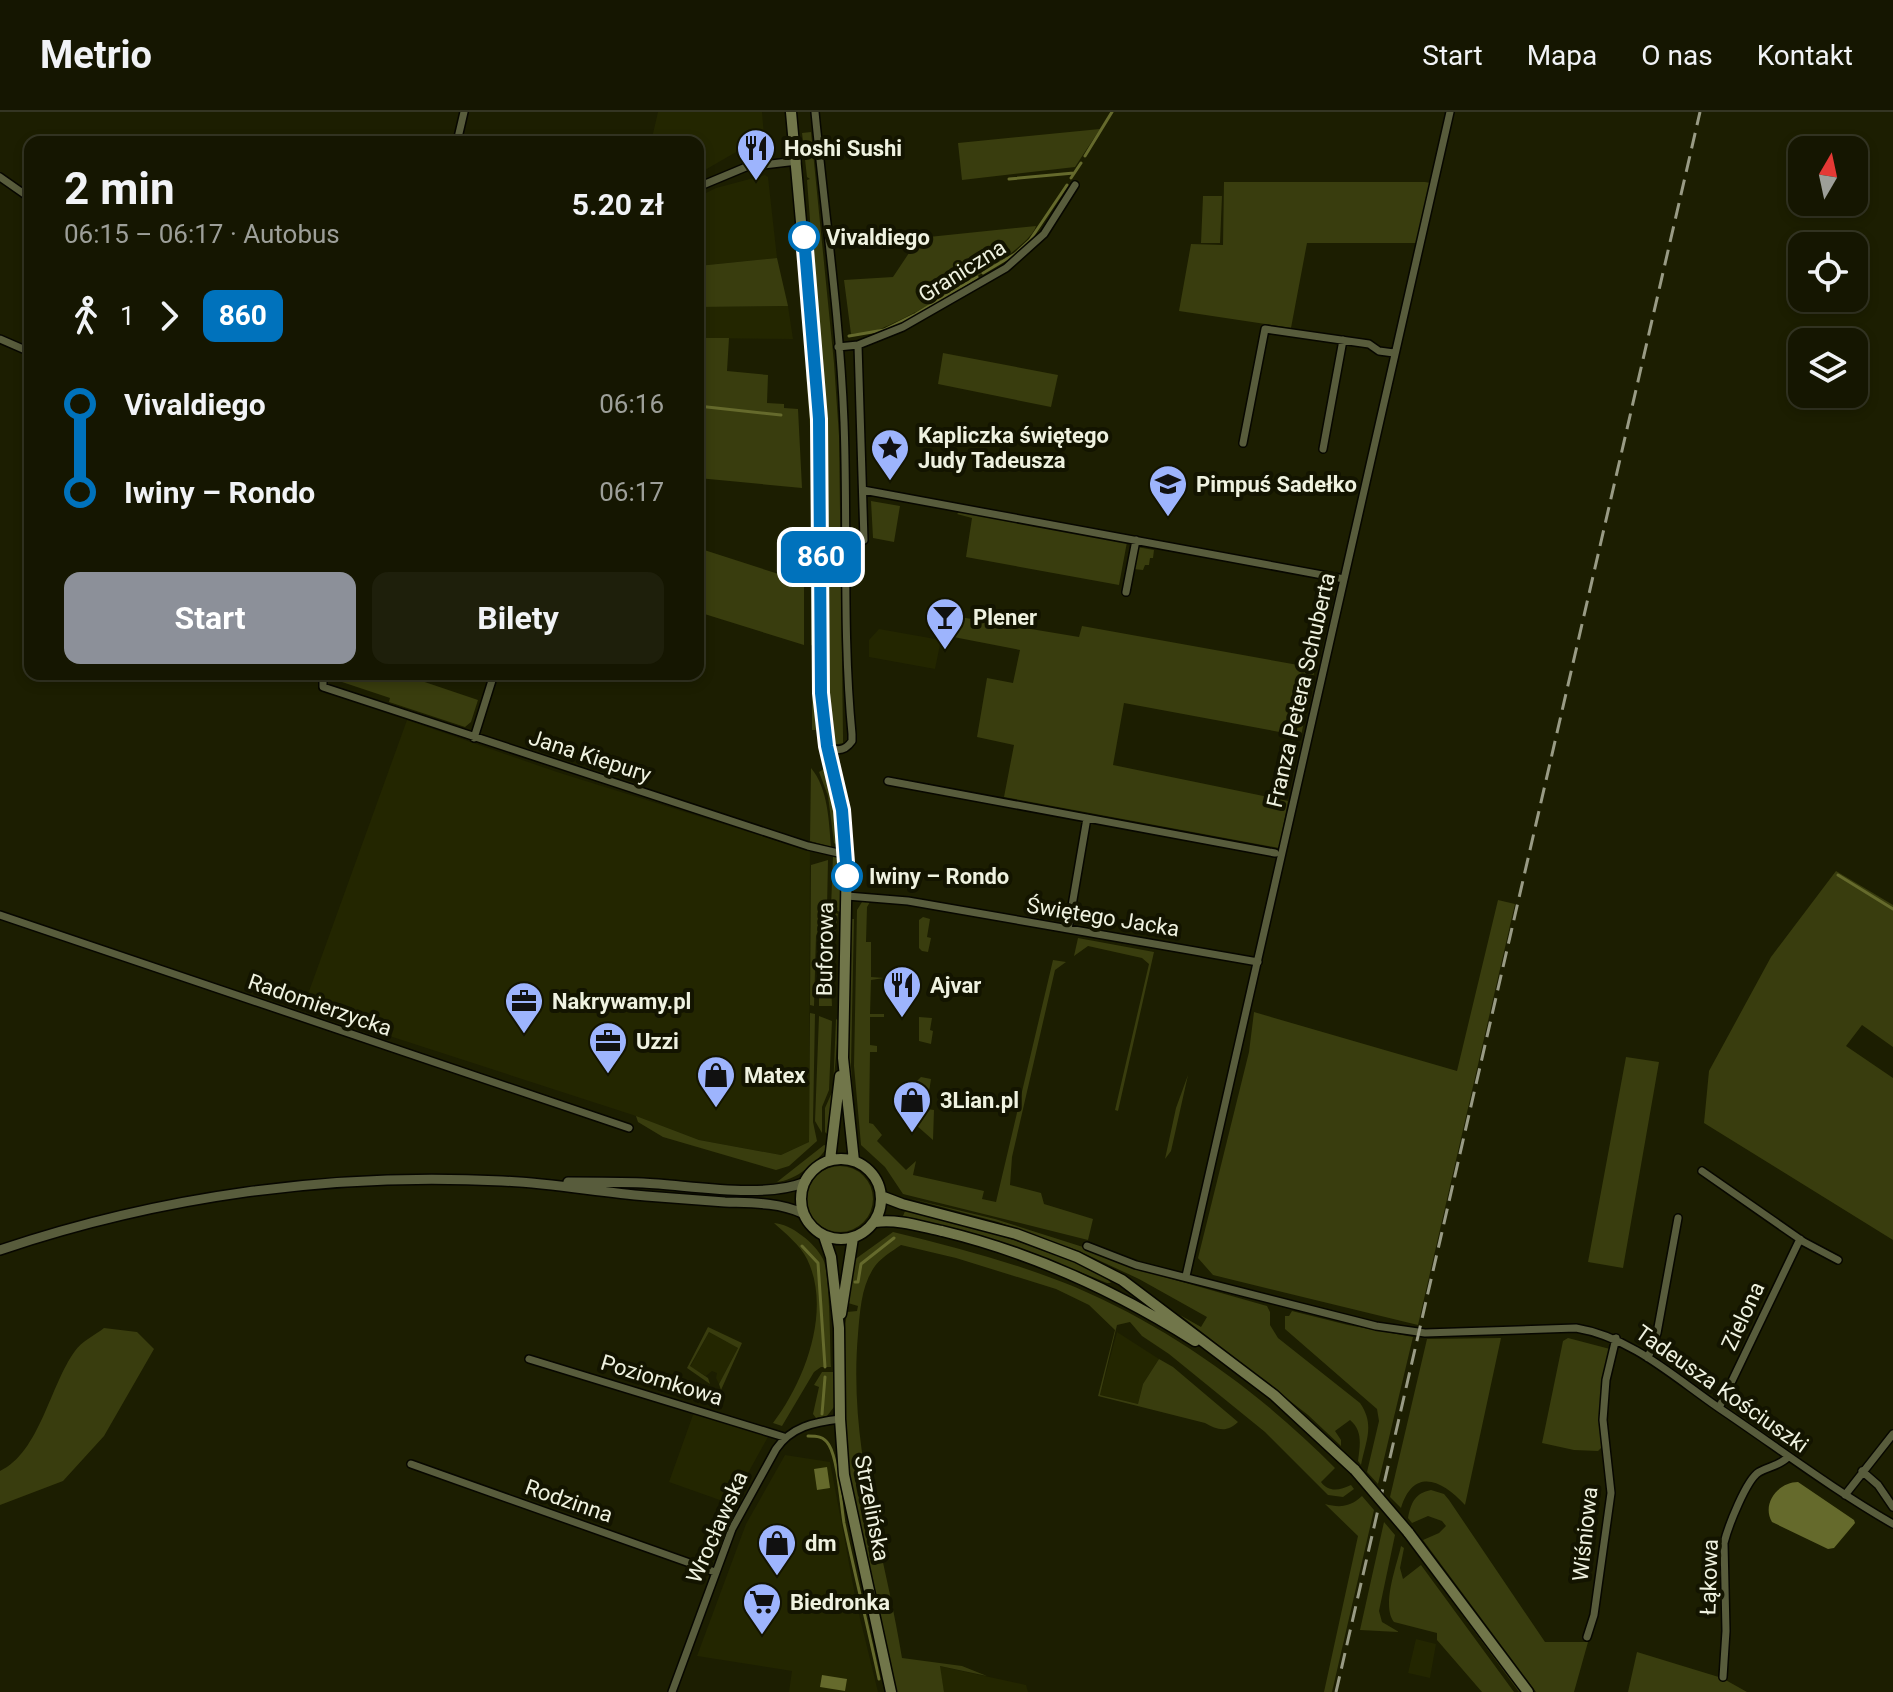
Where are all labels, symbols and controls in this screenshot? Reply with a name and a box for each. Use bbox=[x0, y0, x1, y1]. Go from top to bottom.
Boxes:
text: Metrio bbox=[40, 33, 152, 77]
text: Start bbox=[1422, 39, 1483, 72]
text: Mapa bbox=[1527, 39, 1597, 72]
text: O nas bbox=[1641, 39, 1713, 72]
text: Kontakt bbox=[1757, 39, 1853, 72]
restaurant icon: Hoshi Sushi bbox=[735, 127, 777, 182]
place label: Hoshi Sushi bbox=[784, 136, 902, 161]
north arrow bbox=[1788, 136, 1868, 216]
map controls bbox=[1788, 136, 1868, 408]
text: 2 min bbox=[64, 163, 175, 215]
text: 5.20 zł bbox=[572, 187, 664, 222]
text: 06:15 – 06:17 · Autobus bbox=[64, 219, 340, 249]
marker: Vivaldiego bbox=[789, 222, 819, 252]
place label: Vivaldiego bbox=[826, 225, 930, 250]
button: locate bbox=[1788, 232, 1868, 312]
street label: Graniczna bbox=[914, 234, 1010, 308]
icon: walk bbox=[64, 294, 108, 338]
icon: forward bbox=[147, 294, 191, 338]
text: 860 bbox=[219, 299, 267, 332]
text: 1 bbox=[120, 301, 135, 331]
button: layers bbox=[1788, 328, 1868, 408]
text: Vivaldiego bbox=[124, 387, 266, 422]
text: 06:16 bbox=[599, 389, 664, 419]
place label: Kapliczka świętego Judy Tadeusza bbox=[918, 423, 1109, 473]
place icon: Kapliczka świętego Judy Tadeusza bbox=[869, 427, 911, 482]
school or university icon: Pimpuś Sadełko bbox=[1147, 463, 1189, 518]
place label: Pimpuś Sadełko bbox=[1196, 472, 1357, 497]
text: Iwiny – Rondo bbox=[124, 475, 315, 510]
text: 06:17 bbox=[599, 477, 664, 507]
line badge: 860 bbox=[775, 531, 867, 583]
text: 860 bbox=[797, 540, 845, 573]
street label: Franza Petera Schuberta bbox=[1262, 570, 1340, 810]
button: Start bbox=[64, 572, 356, 664]
button: Bilety bbox=[372, 572, 664, 664]
bar icon: Plener bbox=[924, 596, 966, 651]
place label: Plener bbox=[973, 605, 1037, 630]
street label: Jana Kiepury bbox=[526, 724, 655, 788]
marker: Iwiny – Rondo bbox=[832, 861, 862, 891]
place label: Iwiny – Rondo bbox=[869, 864, 1009, 889]
street label: Świętego Jacka bbox=[1025, 892, 1181, 941]
street label: Buforowa bbox=[812, 902, 838, 996]
restaurant icon: Ajvar bbox=[881, 964, 923, 1019]
street label: Radomierzycka bbox=[245, 969, 395, 1041]
place label: Ajvar bbox=[930, 973, 981, 998]
office icon: Nakrywamy.pl bbox=[503, 980, 545, 1035]
place label: Nakrywamy.pl bbox=[552, 989, 691, 1014]
office icon: Uzzi bbox=[587, 1020, 629, 1075]
place label: Uzzi bbox=[636, 1029, 679, 1054]
shop icon: Matex bbox=[695, 1054, 737, 1109]
place label: Matex bbox=[744, 1063, 806, 1088]
shop icon: 3Lian.pl bbox=[891, 1079, 933, 1134]
place label: 3Lian.pl bbox=[940, 1088, 1019, 1113]
street label: Zielona bbox=[1716, 1278, 1770, 1354]
street label: Tadeusza Kościuszki bbox=[1631, 1320, 1813, 1458]
street label: Poziomkowa bbox=[598, 1350, 726, 1410]
street label: Strzelińska bbox=[849, 1453, 895, 1563]
street label: Wrocławska bbox=[681, 1467, 753, 1587]
street label: Rodzinna bbox=[522, 1474, 616, 1528]
street label: Wiśniowa bbox=[1568, 1486, 1602, 1582]
shop icon: dm bbox=[756, 1522, 798, 1577]
place label: dm bbox=[805, 1531, 836, 1556]
street label: Łąkowa bbox=[1695, 1539, 1723, 1615]
supermarket icon: Biedronka bbox=[741, 1581, 783, 1636]
place label: Biedronka bbox=[790, 1590, 890, 1615]

